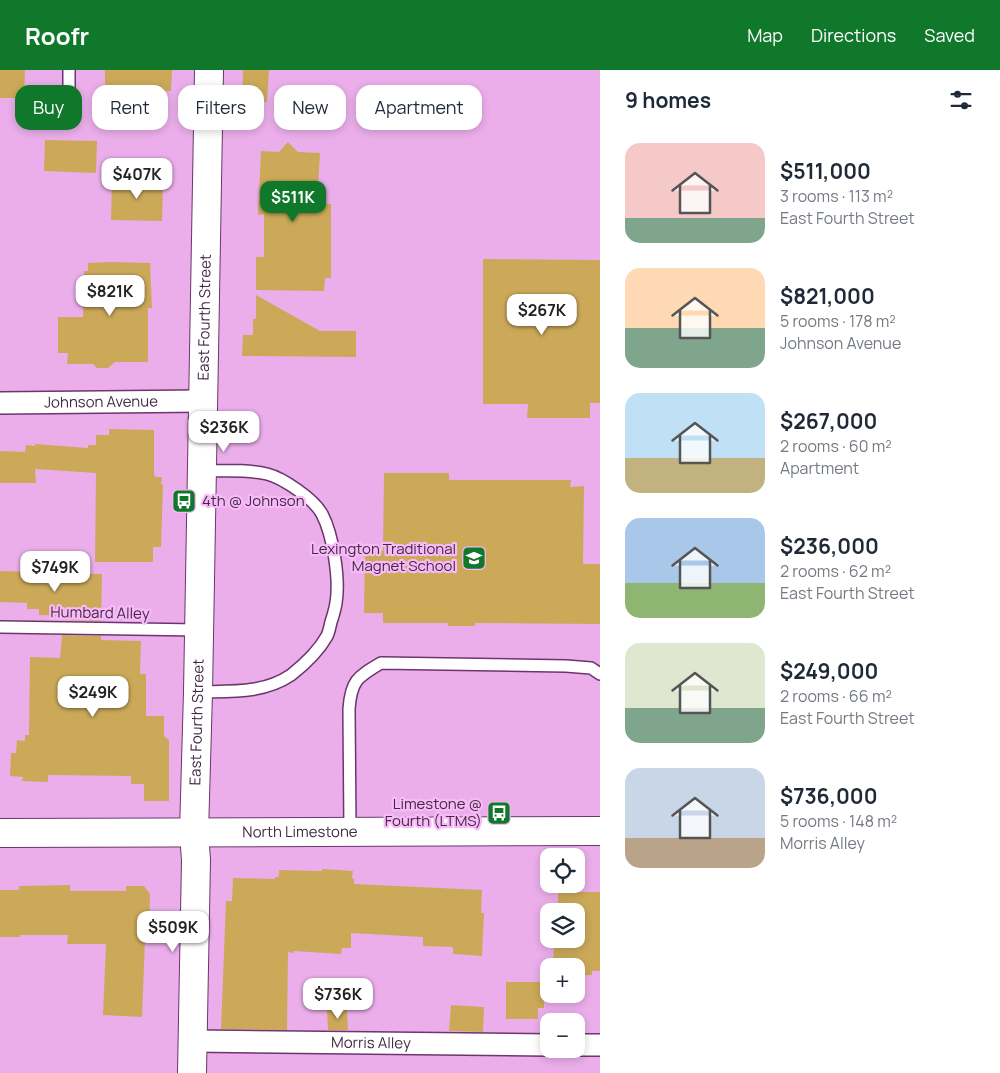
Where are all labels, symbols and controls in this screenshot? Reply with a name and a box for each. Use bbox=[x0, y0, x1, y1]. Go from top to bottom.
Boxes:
text: Roofr bbox=[25, 19, 89, 52]
text: Map bbox=[747, 23, 783, 47]
text: Directions bbox=[811, 23, 896, 47]
text: Saved bbox=[924, 23, 975, 47]
chip: Buy bbox=[15, 85, 82, 130]
chip: Rent bbox=[92, 85, 168, 130]
chip: Filters bbox=[178, 85, 264, 130]
chip: New bbox=[274, 85, 346, 130]
chip: Apartment bbox=[356, 85, 482, 130]
text: 9 homes bbox=[625, 86, 711, 114]
icon: filters bbox=[947, 86, 975, 114]
text: $511,000 bbox=[780, 157, 871, 185]
pin: $407K bbox=[102, 158, 172, 200]
text: $407K bbox=[112, 163, 162, 185]
icon: home bbox=[665, 163, 725, 223]
pin: $511K bbox=[258, 180, 328, 223]
text: 3 rooms · 113 m² bbox=[780, 185, 893, 207]
text: $511K bbox=[271, 186, 315, 208]
text: East Fourth Street bbox=[780, 207, 915, 229]
street label: East Fourth Street bbox=[193, 254, 216, 381]
pin: $821K bbox=[75, 274, 145, 317]
text: $821K bbox=[87, 280, 133, 302]
text: $821,000 bbox=[780, 282, 875, 310]
icon: home bbox=[665, 288, 725, 348]
pin: $267K bbox=[507, 294, 577, 336]
text: $267K bbox=[518, 299, 566, 321]
text: 5 rooms · 178 m² bbox=[780, 310, 896, 332]
text: Johnson Avenue bbox=[780, 332, 901, 354]
street label: Johnson Avenue bbox=[44, 390, 158, 413]
text: $267,000 bbox=[780, 407, 877, 435]
pin: $236K bbox=[189, 410, 259, 453]
icon: home bbox=[665, 413, 725, 473]
text: $236K bbox=[199, 416, 249, 438]
text: 2 rooms · 60 m² bbox=[780, 435, 892, 457]
text: Apartment bbox=[780, 457, 859, 479]
bus stop icon: 4th @ Johnson bbox=[171, 488, 197, 514]
place label: 4th @ Johnson bbox=[202, 490, 305, 511]
text: $236,000 bbox=[780, 532, 879, 560]
place label: Lexington Traditional Magnet School bbox=[311, 538, 456, 576]
icon: home bbox=[665, 538, 725, 598]
school or university icon: Lexington Traditional Magnet School bbox=[461, 545, 487, 571]
pin: $749K bbox=[20, 550, 90, 593]
text: $749K bbox=[31, 556, 79, 578]
text: 2 rooms · 62 m² bbox=[780, 560, 891, 582]
text: East Fourth Street bbox=[780, 582, 915, 604]
street label: Humbard Alley bbox=[50, 601, 150, 624]
text: $249,000 bbox=[780, 657, 878, 685]
street label: East Fourth Street bbox=[184, 659, 209, 786]
icon: home bbox=[665, 663, 725, 723]
pin: $249K bbox=[58, 676, 128, 718]
text: $249K bbox=[69, 681, 117, 703]
text: 2 rooms · 66 m² bbox=[780, 685, 892, 707]
text: East Fourth Street bbox=[780, 707, 915, 729]
text: $736,000 bbox=[780, 782, 877, 810]
icon: home bbox=[665, 788, 725, 848]
place label: Limestone @ Fourth (LTMS) bbox=[385, 793, 482, 831]
bus stop icon: Limestone @ Fourth (LTMS) bbox=[486, 800, 512, 826]
text: 5 rooms · 148 m² bbox=[780, 810, 897, 832]
street label: North Limestone bbox=[242, 821, 358, 842]
text: Morris Alley bbox=[780, 832, 865, 854]
map controls bbox=[540, 848, 585, 1058]
button: locate bbox=[540, 848, 585, 893]
button: layers bbox=[540, 903, 585, 948]
pin: $509K bbox=[138, 910, 208, 953]
text: $509K bbox=[148, 916, 198, 938]
button: + bbox=[540, 958, 585, 1003]
pin: $736K bbox=[303, 978, 373, 1020]
text: $736K bbox=[314, 983, 362, 1005]
button: − bbox=[540, 1013, 585, 1058]
street label: Morris Alley bbox=[331, 1032, 411, 1053]

